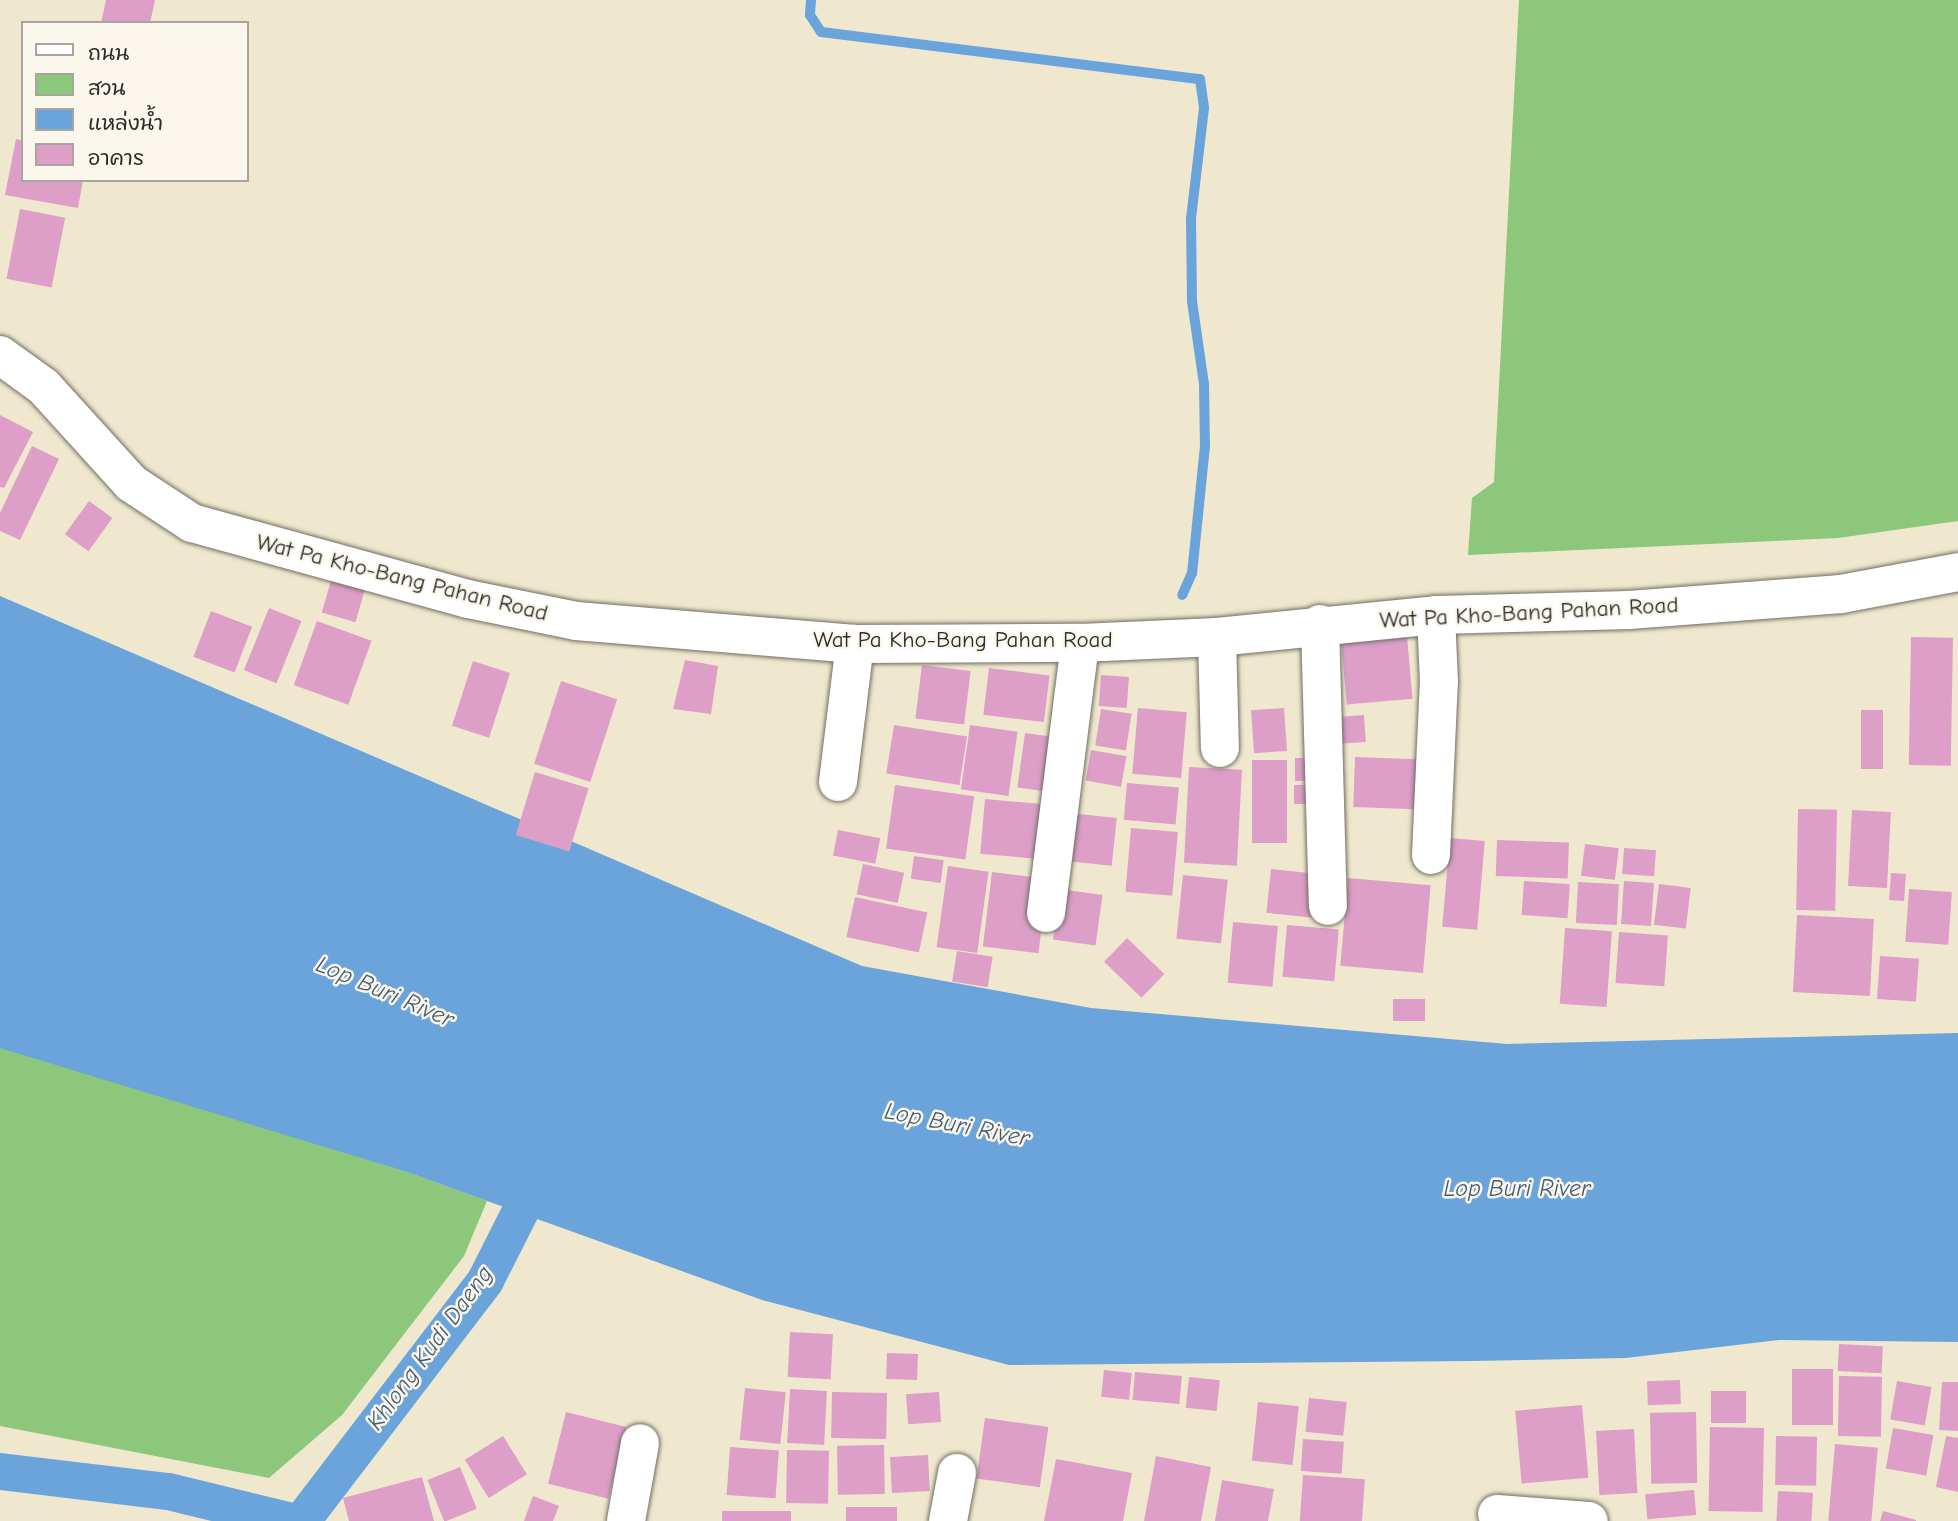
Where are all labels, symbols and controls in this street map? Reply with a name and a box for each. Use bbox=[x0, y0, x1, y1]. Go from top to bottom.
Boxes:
legend bbox=[21, 21, 248, 182]
text: ถนน bbox=[88, 41, 129, 65]
text: สวน bbox=[88, 76, 125, 100]
text: แหล่งน้ำ bbox=[88, 111, 163, 135]
text: อาคาร bbox=[88, 146, 144, 170]
street label: Wat Pa Kho-Bang Pahan Road bbox=[253, 528, 551, 628]
street label: Wat Pa Kho-Bang Pahan Road bbox=[1379, 591, 1679, 635]
street label: Wat Pa Kho-Bang Pahan Road bbox=[813, 626, 1113, 654]
water label: Lop Buri River bbox=[312, 950, 458, 1034]
water label: Lop Buri River bbox=[882, 1097, 1032, 1153]
water label: Lop Buri River bbox=[1443, 1175, 1591, 1203]
water label: Khlong Kudi Daeng bbox=[361, 1260, 499, 1436]

